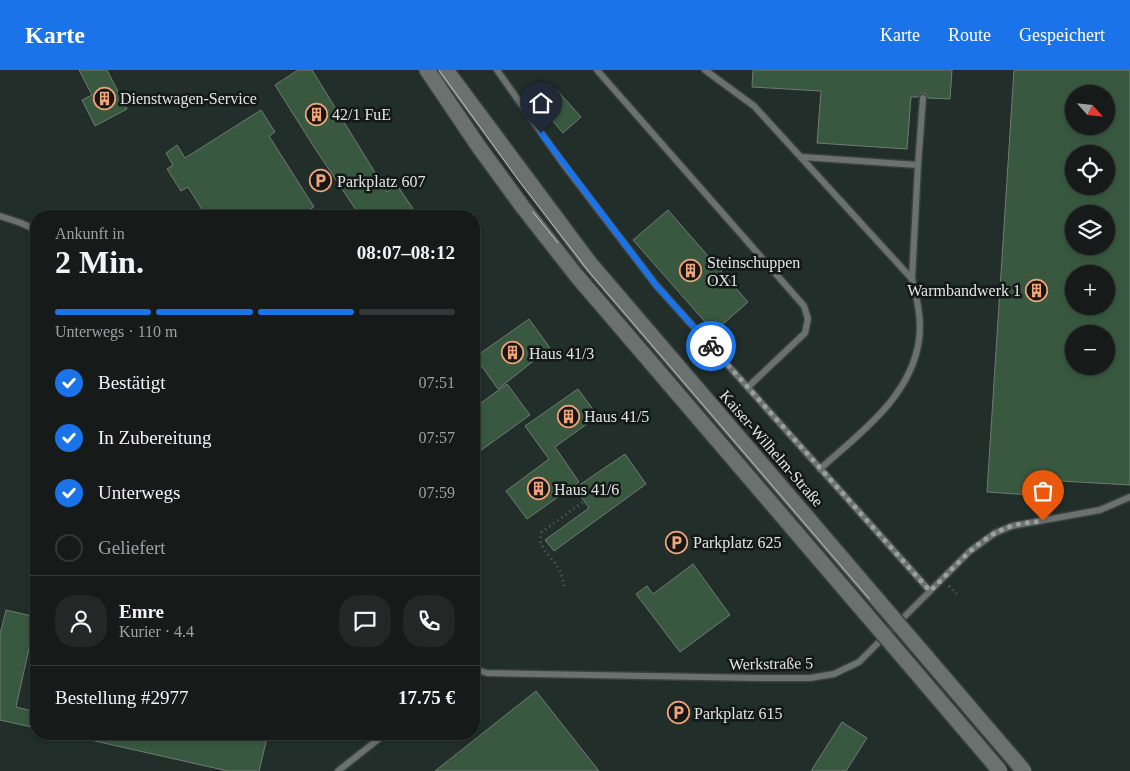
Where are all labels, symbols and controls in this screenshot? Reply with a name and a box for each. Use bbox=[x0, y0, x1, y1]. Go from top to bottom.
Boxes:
text: Karte bbox=[25, 22, 85, 48]
text: Karte bbox=[880, 25, 920, 45]
text: Route bbox=[948, 25, 991, 45]
text: Gespeichert bbox=[1019, 25, 1105, 45]
pin bbox=[520, 82, 562, 133]
north arrow bbox=[1065, 85, 1115, 135]
map controls bbox=[1065, 85, 1115, 375]
building icon: Dienstwagen-Service bbox=[92, 86, 116, 110]
icon: home bbox=[527, 89, 555, 117]
place label: Dienstwagen-Service bbox=[120, 90, 257, 108]
building icon: 42/1 FuE bbox=[304, 102, 328, 126]
place label: 42/1 FuE bbox=[332, 106, 391, 123]
button: locate bbox=[1065, 145, 1115, 195]
parking icon: Parkplatz 607 bbox=[309, 169, 333, 193]
place label: Parkplatz 607 bbox=[337, 173, 425, 191]
button: layers bbox=[1065, 205, 1115, 255]
text: Ankunft in bbox=[55, 225, 125, 242]
text: 08:07–08:12 bbox=[357, 242, 455, 263]
text: 2 Min. bbox=[55, 244, 144, 280]
place label: Steinschuppen OX1 bbox=[707, 254, 800, 289]
building icon: Steinschuppen OX1 bbox=[679, 259, 703, 283]
button: + bbox=[1065, 265, 1115, 315]
building icon: Warmbandwerk 1 bbox=[1025, 278, 1049, 302]
place label: Warmbandwerk 1 bbox=[907, 282, 1021, 299]
courier bbox=[686, 321, 736, 371]
text: Unterwegs · 110 m bbox=[55, 323, 178, 340]
button: − bbox=[1065, 325, 1115, 375]
icon: bike bbox=[697, 332, 725, 360]
building icon: Haus 41/3 bbox=[501, 341, 525, 365]
place label: Haus 41/3 bbox=[529, 345, 594, 362]
icon: check bbox=[55, 369, 83, 397]
text: Bestätigt bbox=[98, 372, 166, 393]
text: 07:51 bbox=[419, 374, 455, 391]
street label: Kaiser-Wilhelm-Straße bbox=[717, 387, 827, 510]
building icon: Haus 41/5 bbox=[556, 404, 580, 428]
place label: Haus 41/5 bbox=[584, 408, 649, 425]
icon: check bbox=[55, 424, 83, 452]
text: In Zubereitung bbox=[98, 427, 211, 448]
text: 07:57 bbox=[419, 429, 455, 446]
pin bbox=[1022, 470, 1064, 521]
building icon: Haus 41/6 bbox=[526, 477, 550, 501]
icon: bag bbox=[1029, 477, 1057, 505]
icon: check bbox=[55, 479, 83, 507]
place label: Haus 41/6 bbox=[554, 481, 619, 498]
text: Unterwegs bbox=[98, 482, 180, 503]
text: 07:59 bbox=[419, 484, 455, 501]
parking icon: Parkplatz 625 bbox=[665, 530, 689, 554]
place label: Parkplatz 625 bbox=[693, 534, 781, 552]
text: Geliefert bbox=[98, 537, 166, 558]
button: person bbox=[55, 595, 107, 647]
button: chat bbox=[339, 595, 391, 647]
button: phone bbox=[403, 595, 455, 647]
text: Emre bbox=[119, 601, 164, 622]
text: Kurier · 4.4 bbox=[119, 623, 194, 640]
street label: Werkstraße 5 bbox=[729, 654, 813, 673]
text: Bestellung #2977 bbox=[55, 687, 189, 708]
text: 17.75 € bbox=[398, 687, 455, 708]
parking icon: Parkplatz 615 bbox=[666, 701, 690, 725]
place label: Parkplatz 615 bbox=[694, 705, 782, 723]

